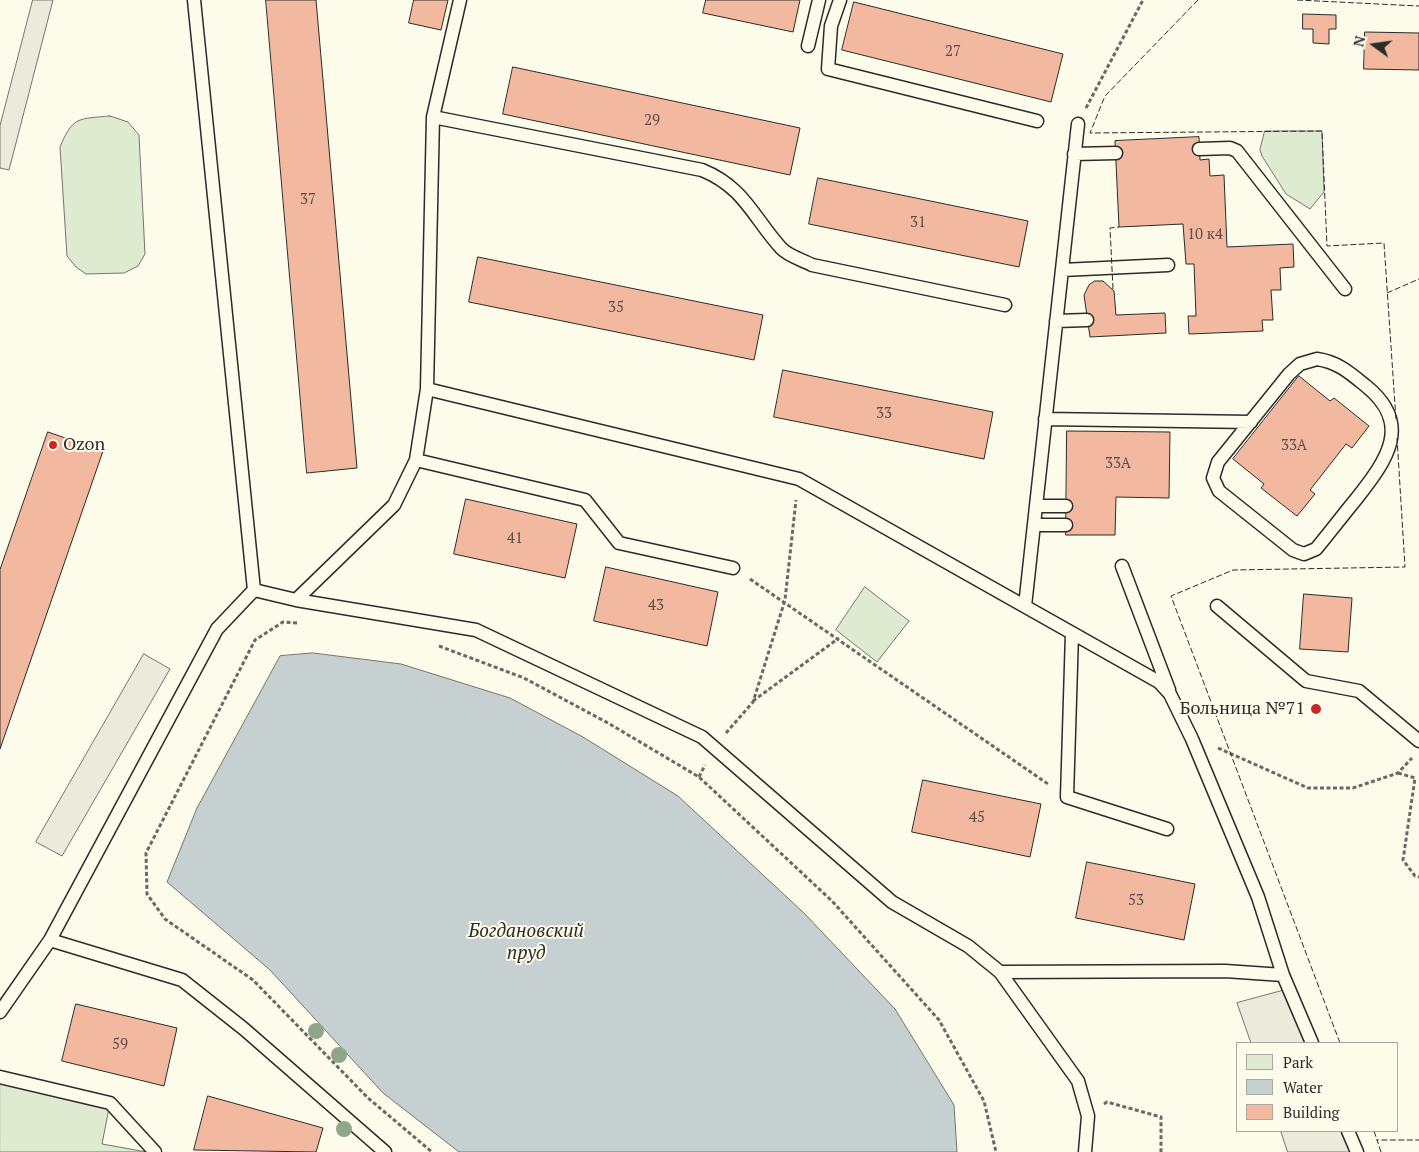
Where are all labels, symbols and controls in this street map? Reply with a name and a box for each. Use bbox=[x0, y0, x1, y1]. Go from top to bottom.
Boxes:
north arrow bbox=[1349, 20, 1399, 70]
text: N bbox=[1348, 34, 1369, 49]
house number: 27 bbox=[945, 43, 961, 61]
house number: 29 bbox=[644, 112, 660, 130]
house number: 37 bbox=[300, 191, 316, 209]
house number: 31 bbox=[910, 214, 926, 232]
house number: 10 к4 bbox=[1187, 226, 1223, 244]
house number: 35 bbox=[608, 299, 624, 317]
house number: 33 bbox=[876, 405, 892, 423]
place label: Ozon bbox=[63, 434, 105, 456]
house number: 33А bbox=[1281, 437, 1307, 455]
marker: Ozon bbox=[47, 439, 59, 451]
house number: 33А bbox=[1105, 455, 1131, 473]
house number: 41 bbox=[507, 530, 523, 548]
house number: 43 bbox=[648, 597, 664, 615]
place label: Больница №71 bbox=[1180, 698, 1305, 720]
marker: Больница №71 bbox=[1309, 702, 1323, 716]
house number: 45 bbox=[969, 809, 985, 827]
house number: 53 bbox=[1128, 892, 1144, 910]
water label: Богдановский пруд bbox=[468, 921, 584, 965]
house number: 59 bbox=[112, 1036, 128, 1054]
legend bbox=[1236, 1042, 1399, 1132]
text: Park bbox=[1283, 1052, 1313, 1072]
text: Water bbox=[1283, 1077, 1322, 1097]
text: Building bbox=[1283, 1102, 1340, 1122]

